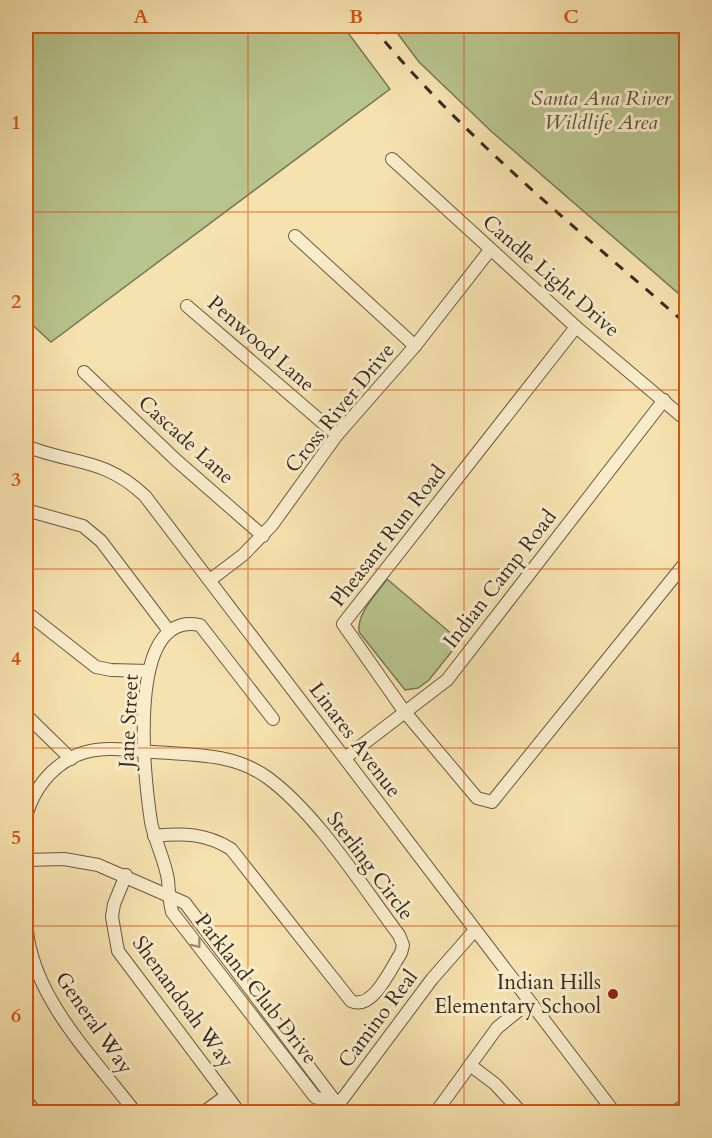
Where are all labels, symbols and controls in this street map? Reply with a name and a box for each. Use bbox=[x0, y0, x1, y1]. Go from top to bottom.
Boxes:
text: A bbox=[133, 3, 149, 30]
text: B bbox=[349, 3, 363, 30]
text: C bbox=[563, 3, 579, 30]
park label: Santa Ana River Wildlife Area bbox=[531, 84, 672, 137]
text: 1 bbox=[11, 109, 21, 136]
street label: Candle Light Drive bbox=[476, 208, 626, 344]
text: 2 bbox=[11, 288, 21, 315]
street label: Penwood Lane bbox=[201, 289, 321, 399]
street label: Cross River Drive bbox=[279, 337, 401, 479]
street label: Cascade Lane bbox=[132, 389, 240, 491]
street label: Pheasant Run Road bbox=[323, 459, 453, 613]
text: 3 bbox=[11, 466, 21, 493]
street label: Indian Camp Road bbox=[437, 504, 563, 654]
text: 4 bbox=[11, 645, 21, 672]
street label: Jane Street bbox=[112, 673, 146, 772]
street label: Linares Avenue bbox=[302, 676, 408, 804]
street label: Sterling Circle bbox=[320, 806, 420, 926]
text: 5 bbox=[11, 824, 21, 851]
street label: Parkland Club Drive bbox=[188, 908, 324, 1070]
street label: Shenandoah Way bbox=[125, 930, 241, 1074]
one-way arrow bbox=[190, 937, 201, 948]
street label: Camino Real bbox=[331, 964, 425, 1074]
street label: General Way bbox=[48, 966, 140, 1080]
place label: Indian Hills Elementary School bbox=[434, 968, 601, 1021]
marker: Indian Hills Elementary School bbox=[606, 987, 620, 1001]
text: 6 bbox=[11, 1002, 21, 1029]

